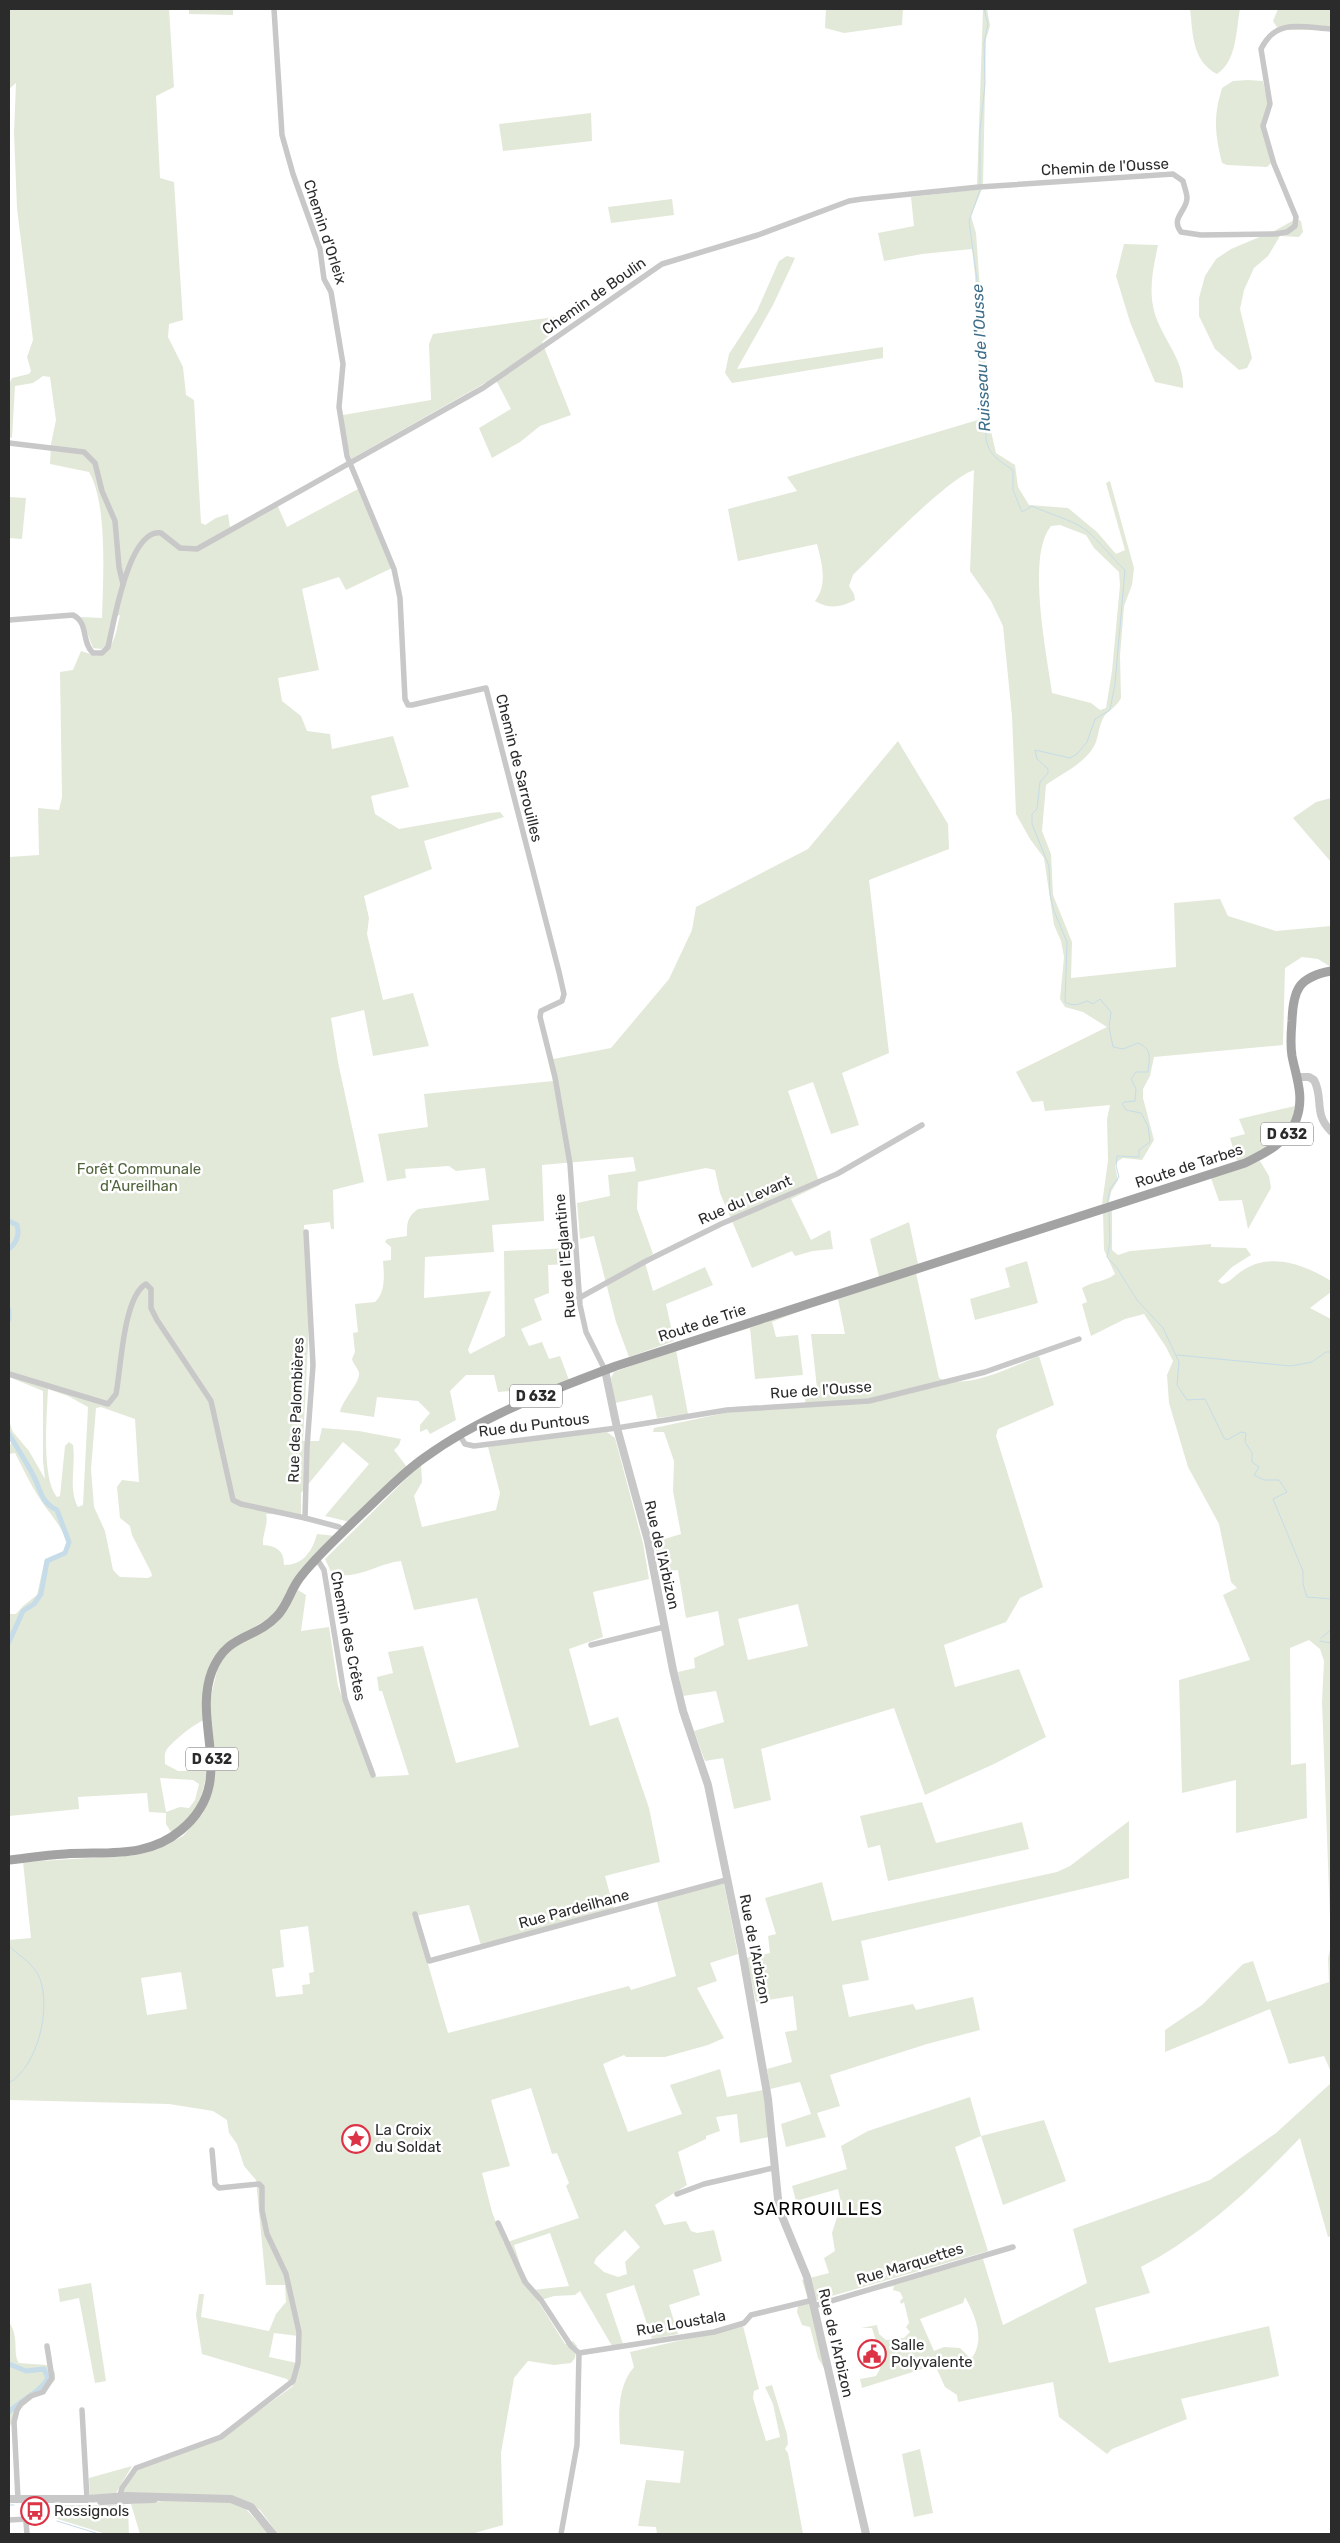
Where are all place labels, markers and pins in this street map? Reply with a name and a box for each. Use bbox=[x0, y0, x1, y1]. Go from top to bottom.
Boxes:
place label: La Croix du Soldat bbox=[375, 2121, 441, 2156]
place icon: La Croix du Soldat bbox=[341, 2124, 371, 2154]
place label: Salle Polyvalente bbox=[891, 2336, 973, 2371]
public building icon: Salle Polyvalente bbox=[857, 2339, 887, 2369]
bus stop icon: Rossignols bbox=[20, 2496, 50, 2526]
place label: Rossignols bbox=[54, 2502, 130, 2520]

